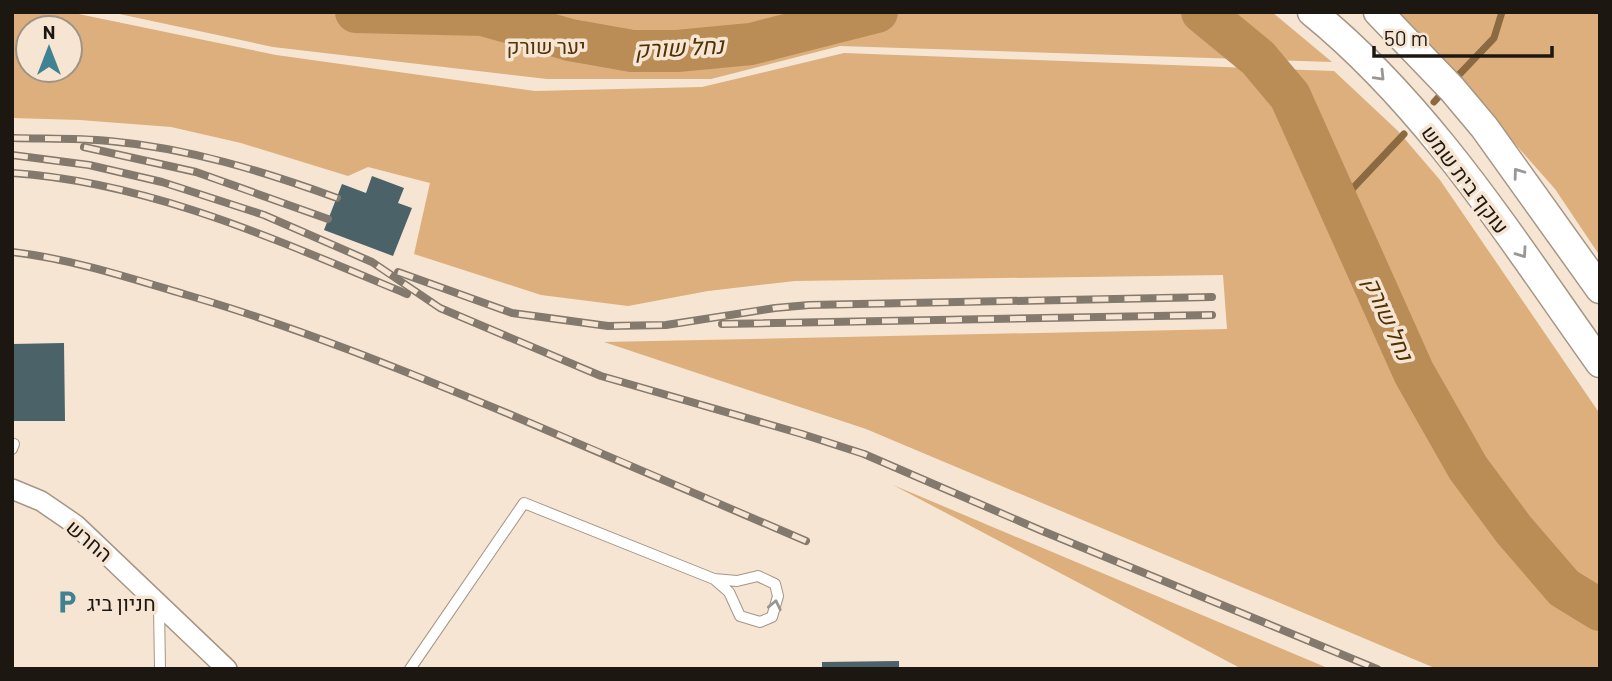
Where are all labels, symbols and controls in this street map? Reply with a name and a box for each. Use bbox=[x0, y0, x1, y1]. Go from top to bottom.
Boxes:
north arrow bbox=[14, 14, 84, 84]
scale bar bbox=[1374, 14, 1552, 58]
text: N bbox=[43, 20, 55, 43]
text: 50 m bbox=[1384, 25, 1428, 50]
water label: נחל שורק bbox=[634, 31, 726, 63]
park label: יער שורק bbox=[506, 33, 586, 58]
one-way arrow bbox=[1371, 67, 1384, 80]
street label: עוקף בית שמש bbox=[1417, 120, 1515, 238]
one-way arrow bbox=[1514, 168, 1526, 181]
one-way arrow bbox=[1513, 245, 1526, 258]
water label: נחל שורק bbox=[1358, 272, 1421, 366]
street label: החרש bbox=[62, 514, 118, 566]
parking icon: חניון ביג bbox=[53, 588, 81, 616]
place label: חניון ביג bbox=[87, 590, 156, 615]
one-way arrow bbox=[766, 599, 781, 611]

